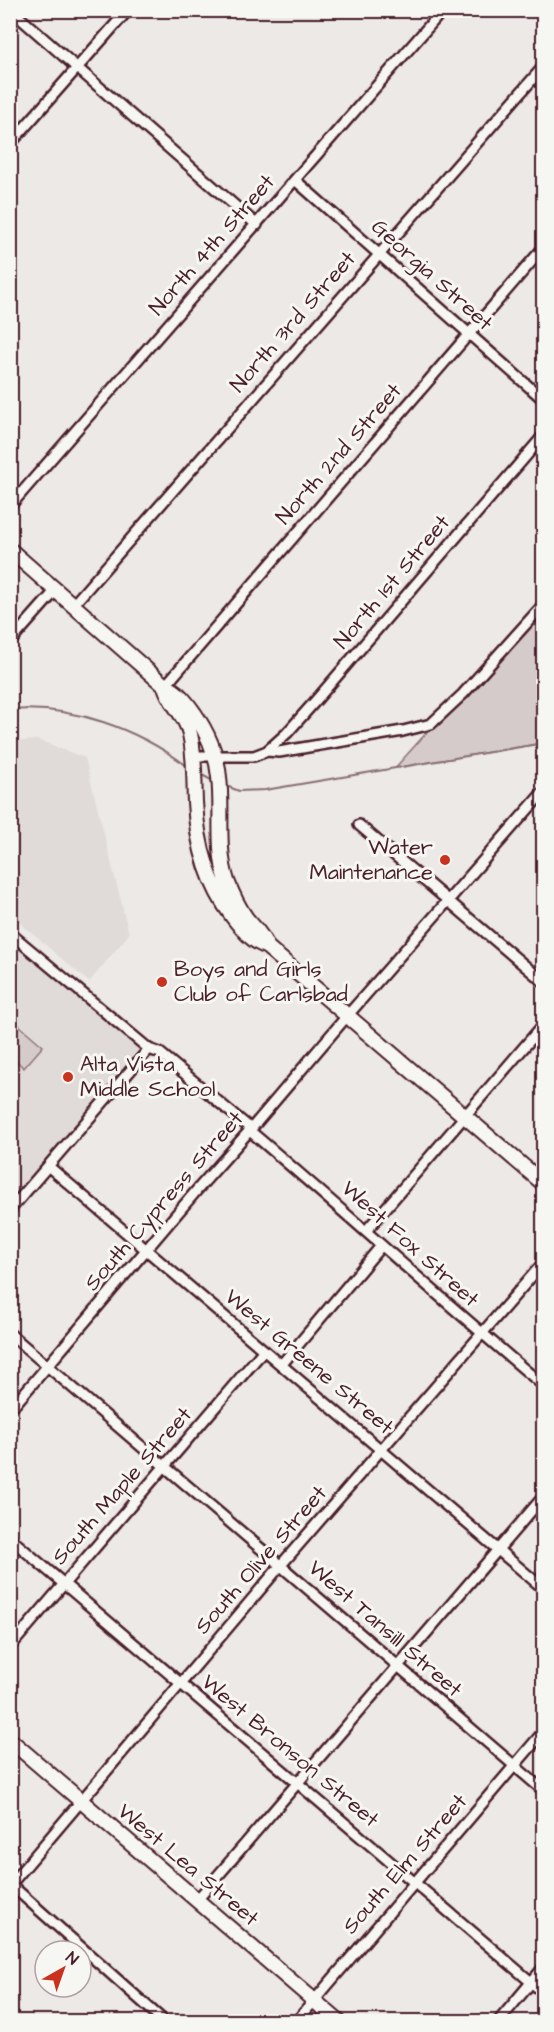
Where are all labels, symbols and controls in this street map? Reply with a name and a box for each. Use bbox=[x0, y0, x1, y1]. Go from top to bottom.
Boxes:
street label: North 4th Street bbox=[142, 167, 282, 322]
street label: Georgia Street bbox=[364, 212, 500, 339]
street label: North 3rd Street bbox=[223, 245, 363, 399]
street label: North 2nd Street bbox=[269, 376, 409, 532]
street label: North 1st Street bbox=[327, 508, 457, 656]
place label: Water Maintenance bbox=[309, 832, 433, 888]
marker: Water Maintenance bbox=[438, 853, 452, 867]
place label: Boys and Girls Club of Carlsbad bbox=[174, 954, 348, 1010]
marker: Boys and Girls Club of Carlsbad bbox=[155, 975, 169, 989]
place label: Alta Vista Middle School bbox=[80, 1049, 215, 1105]
marker: Alta Vista Middle School bbox=[61, 1070, 75, 1084]
street label: South Cypress Street bbox=[77, 1104, 252, 1298]
street label: West Fox Street bbox=[334, 1174, 486, 1314]
street label: West Greene Street bbox=[218, 1282, 400, 1442]
street label: South Maple Street bbox=[45, 1400, 199, 1572]
street label: South Olive Street bbox=[188, 1479, 334, 1641]
street label: West Tansill Street bbox=[301, 1553, 469, 1705]
street label: West Bronson Street bbox=[194, 1667, 386, 1835]
street label: South Elm Street bbox=[335, 1787, 475, 1941]
street label: West Lea Street bbox=[110, 1796, 266, 1934]
north arrow bbox=[33, 1939, 93, 1999]
text: N bbox=[61, 1947, 83, 1970]

